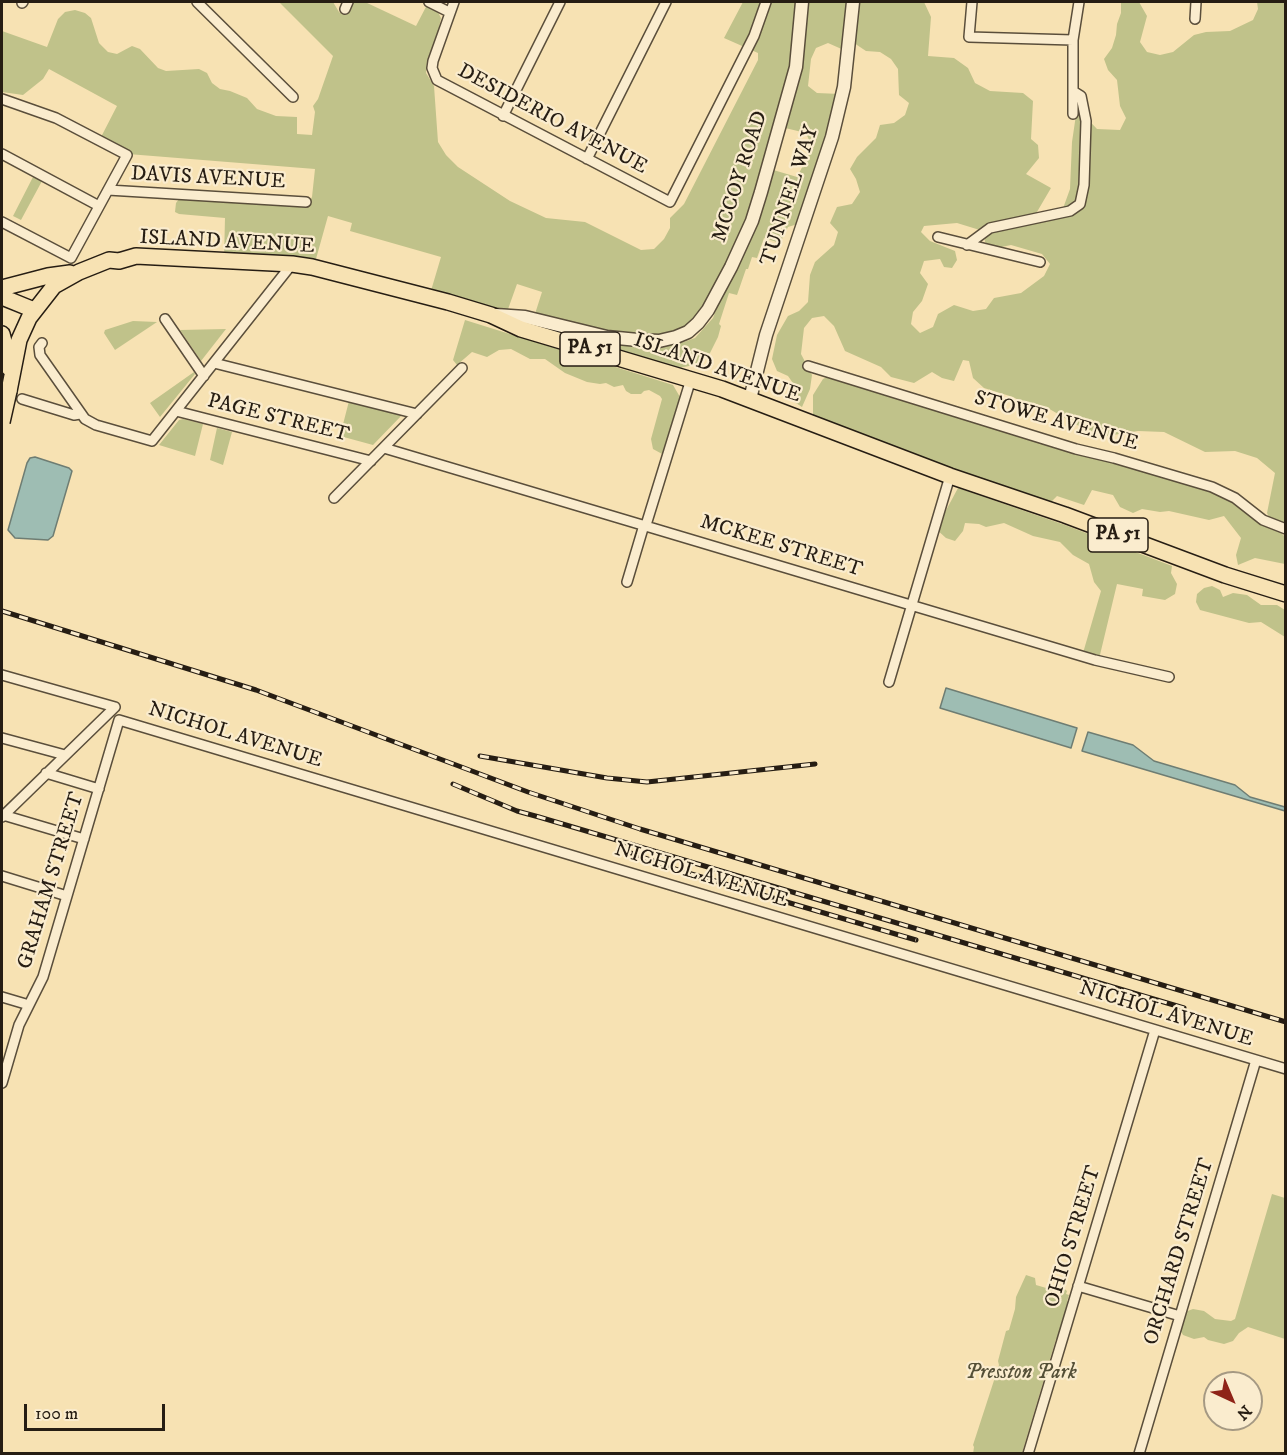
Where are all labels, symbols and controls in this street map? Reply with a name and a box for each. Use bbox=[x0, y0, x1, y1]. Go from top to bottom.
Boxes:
street label: DESIDERIO AVENUE bbox=[453, 59, 651, 181]
street label: MCCOY ROAD bbox=[708, 108, 774, 246]
street label: TUNNEL WAY bbox=[756, 123, 826, 269]
street label: DAVIS AVENUE bbox=[130, 162, 286, 196]
street label: ISLAND AVENUE bbox=[139, 226, 315, 260]
street label: ISLAND AVENUE bbox=[630, 329, 804, 409]
road number: PA 51 bbox=[560, 332, 620, 366]
street label: STOWE AVENUE bbox=[971, 387, 1141, 457]
street label: PAGE STREET bbox=[204, 389, 352, 449]
street label: MCKEE STREET bbox=[697, 510, 865, 584]
road number: PA 51 bbox=[1088, 518, 1148, 552]
street label: NICHOL AVENUE bbox=[145, 698, 325, 774]
street label: GRAHAM STREET bbox=[13, 790, 91, 972]
street label: NICHOL AVENUE bbox=[611, 838, 791, 914]
street label: NICHOL AVENUE bbox=[1076, 977, 1256, 1053]
street label: ORCHARD STREET bbox=[1140, 1155, 1220, 1349]
street label: OHIO STREET bbox=[1041, 1163, 1107, 1311]
park label: Presston Park bbox=[965, 1361, 1077, 1387]
north arrow bbox=[1203, 1371, 1263, 1431]
scale bar bbox=[27, 1392, 168, 1430]
text: N bbox=[1232, 1401, 1256, 1424]
text: 100 m bbox=[35, 1403, 78, 1425]

